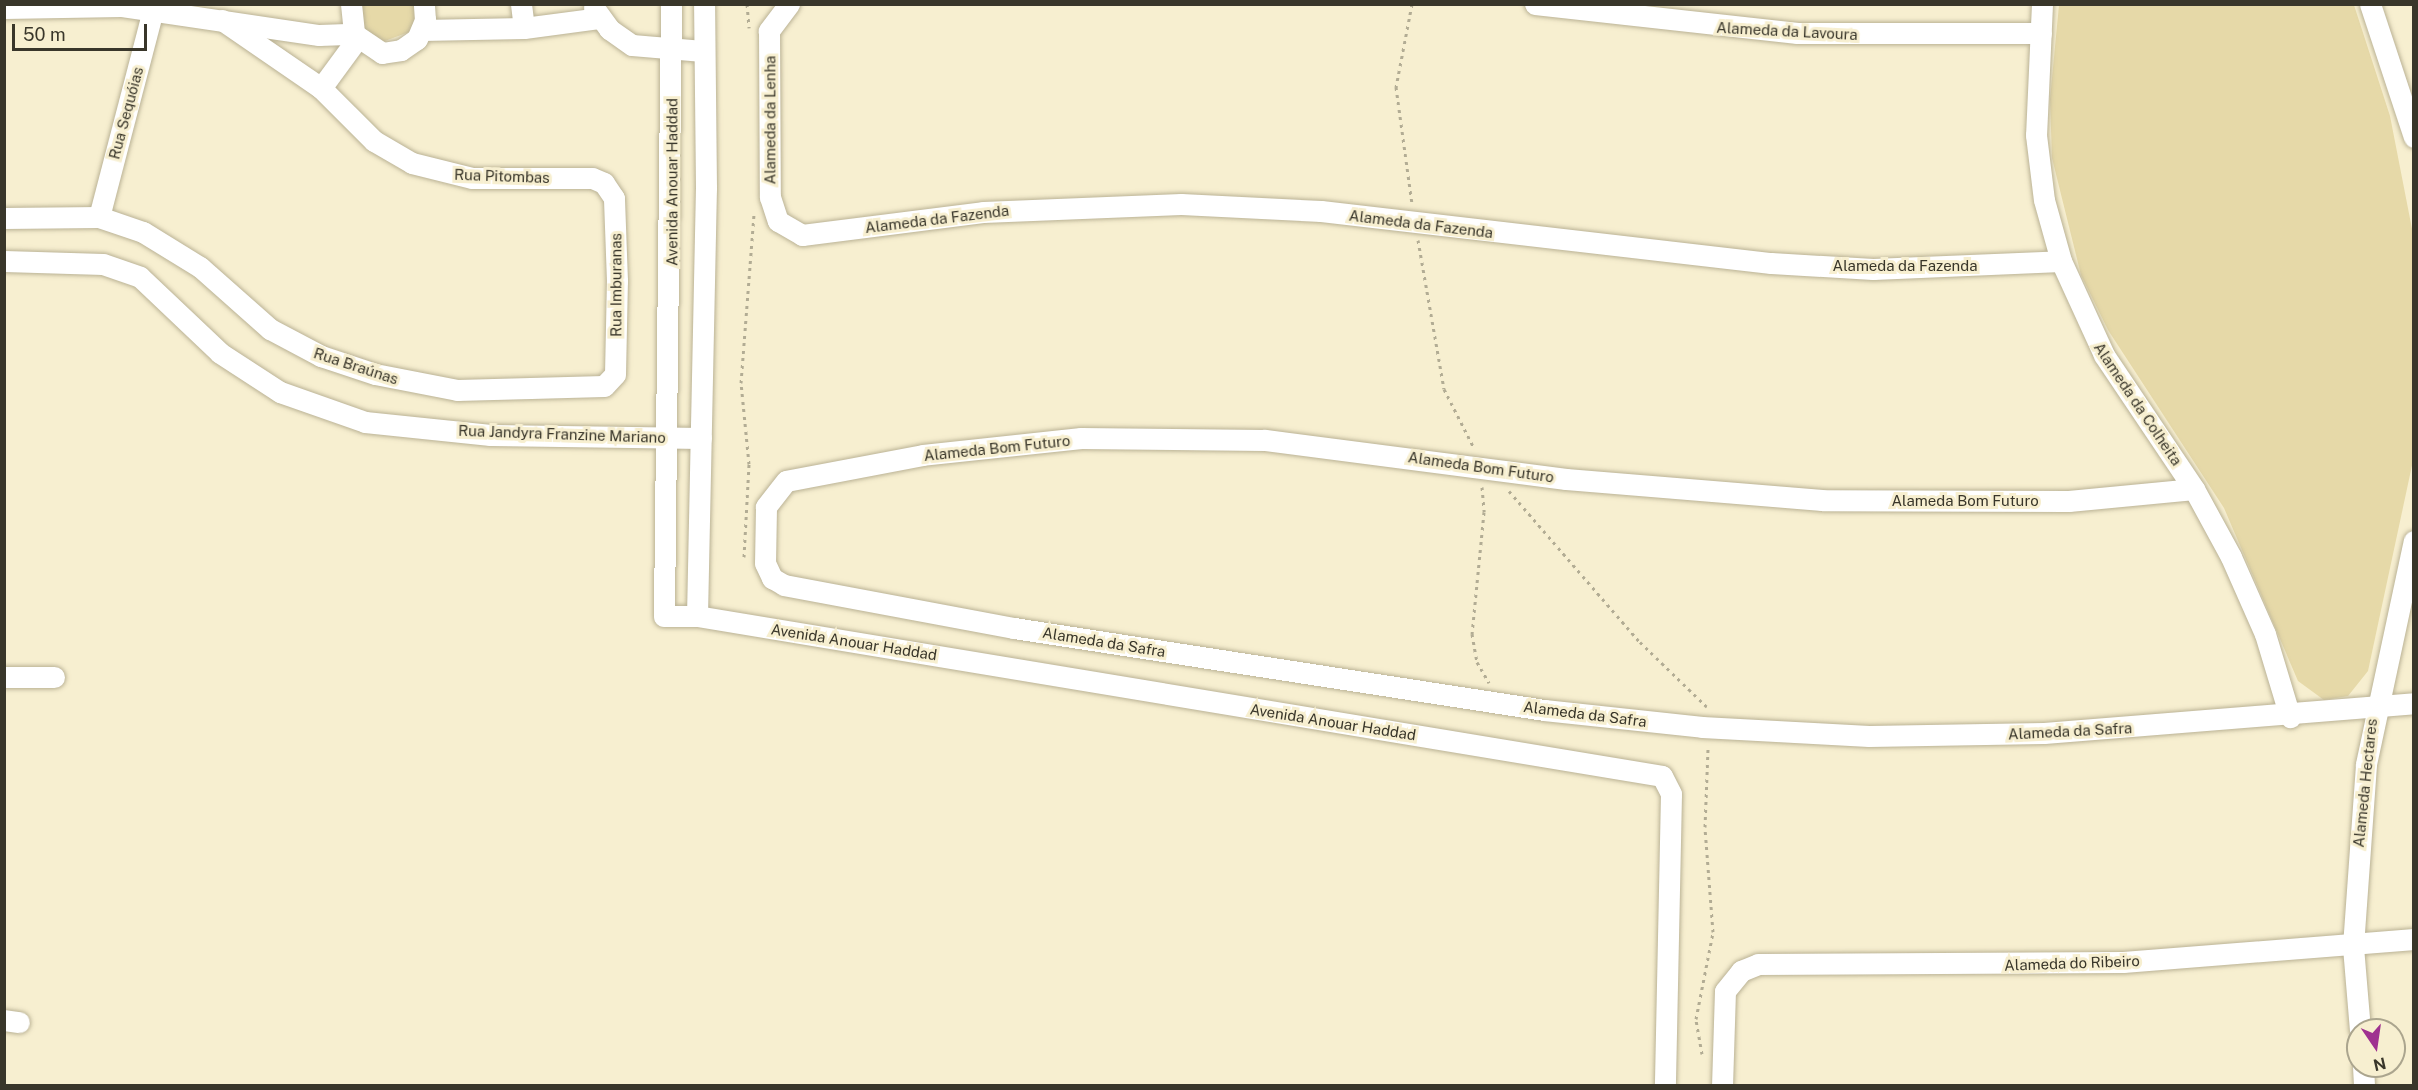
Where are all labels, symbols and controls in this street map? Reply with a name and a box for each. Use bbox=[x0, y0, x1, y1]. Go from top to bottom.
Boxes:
scale bar bbox=[15, 12, 150, 50]
street label: Alameda da Lavoura bbox=[1716, 18, 1858, 44]
text: 50 m bbox=[23, 24, 66, 45]
street label: Alameda da Lenha bbox=[761, 55, 779, 185]
street label: Rua Sequóias bbox=[105, 65, 147, 161]
street label: Avenida Anouar Haddad bbox=[663, 98, 681, 266]
street label: Rua Pitombas bbox=[454, 165, 550, 187]
street label: Alameda da Fazenda bbox=[864, 201, 1010, 237]
street label: Alameda da Fazenda bbox=[1348, 206, 1494, 242]
street label: Rua Imburanas bbox=[607, 233, 625, 337]
street label: Alameda da Fazenda bbox=[1832, 257, 1978, 275]
street label: Alameda da Colheita bbox=[2090, 339, 2186, 469]
street label: Rua Braúnas bbox=[311, 344, 401, 388]
street label: Rua Jandyra Franzine Mariano bbox=[458, 421, 666, 447]
street label: Alameda Bom Futuro bbox=[923, 431, 1071, 465]
street label: Alameda Bom Futuro bbox=[1407, 448, 1555, 486]
street label: Alameda Bom Futuro bbox=[1891, 492, 2039, 510]
street label: Avenida Anouar Haddad bbox=[770, 620, 938, 664]
street label: Alameda da Safra bbox=[1041, 623, 1167, 661]
street label: Alameda da Safra bbox=[1522, 697, 1648, 731]
street label: Avenida Anouar Haddad bbox=[1249, 700, 1417, 744]
street label: Alameda Hectares bbox=[2349, 718, 2381, 848]
street label: Alameda da Safra bbox=[2007, 719, 2133, 743]
street label: Alameda do Ribeiro bbox=[2004, 952, 2140, 974]
north arrow bbox=[2346, 1018, 2406, 1078]
text: N bbox=[2371, 1053, 2388, 1075]

